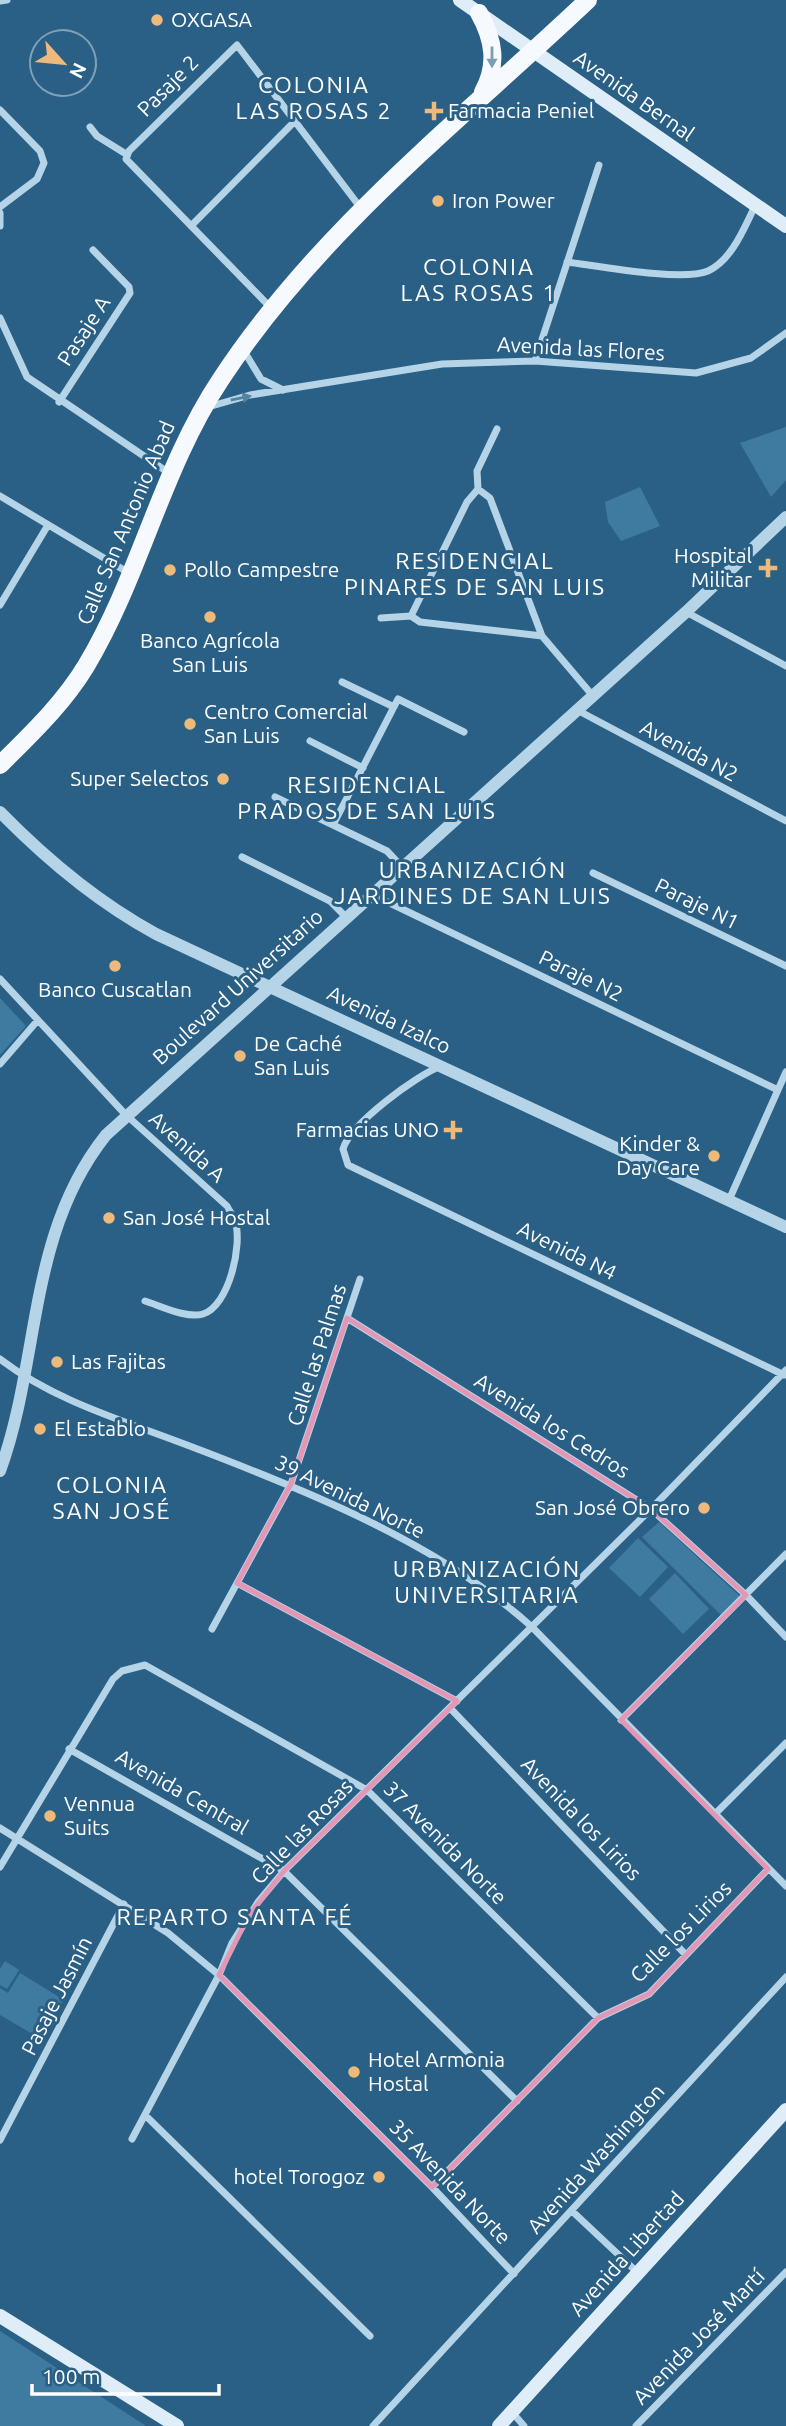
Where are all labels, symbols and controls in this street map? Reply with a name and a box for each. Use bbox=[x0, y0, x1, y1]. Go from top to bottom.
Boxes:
place label: OXGASA bbox=[171, 7, 252, 31]
marker: OXGASA bbox=[149, 12, 165, 28]
north arrow bbox=[28, 28, 98, 98]
street label: Avenida Bernal bbox=[570, 45, 699, 146]
one-way arrow bbox=[486, 46, 498, 68]
street label: Pasaje 2 bbox=[132, 50, 203, 121]
text: N bbox=[65, 59, 91, 82]
district label: COLONIA LAS ROSAS 2 bbox=[236, 72, 392, 123]
place label: Farmacia Peniel bbox=[448, 98, 594, 122]
marker: Farmacia Peniel bbox=[426, 103, 442, 119]
place label: Iron Power bbox=[452, 188, 555, 212]
marker: Iron Power bbox=[430, 193, 446, 209]
district label: COLONIA LAS ROSAS 1 bbox=[401, 254, 557, 305]
street label: Pasaje A bbox=[52, 291, 115, 370]
street label: Avenida las Flores bbox=[497, 332, 666, 364]
one-way arrow bbox=[230, 392, 252, 403]
street label: Calle San Antonio Abad bbox=[71, 417, 179, 628]
place label: Hospital Militar bbox=[674, 543, 752, 591]
district label: RESIDENCIAL PINARES DE SAN LUIS bbox=[344, 548, 606, 599]
place label: Pollo Campestre bbox=[184, 557, 339, 581]
marker: Hospital Militar bbox=[758, 558, 778, 578]
marker: Pollo Campestre bbox=[162, 562, 178, 578]
marker: Banco Agrícola San Luis bbox=[202, 609, 218, 625]
place label: Banco Agrícola San Luis bbox=[140, 628, 280, 676]
place label: Centro Comercial San Luis bbox=[204, 699, 368, 747]
street label: Avenida N2 bbox=[637, 714, 742, 786]
marker: Centro Comercial San Luis bbox=[182, 716, 198, 732]
place label: Super Selectos bbox=[70, 766, 209, 790]
marker: Super Selectos bbox=[215, 771, 231, 787]
district label: RESIDENCIAL PRADOS DE SAN LUIS bbox=[237, 772, 497, 823]
district label: URBANIZACIÓN JARDINES DE SAN LUIS bbox=[334, 856, 612, 908]
street label: Paraje N1 bbox=[652, 873, 743, 934]
street label: Boulevard Universitario bbox=[147, 904, 327, 1069]
street label: Paraje N2 bbox=[536, 945, 627, 1006]
marker: Banco Cuscatlan bbox=[107, 958, 123, 974]
place label: Banco Cuscatlan bbox=[38, 977, 192, 1001]
street label: Avenida Izalco bbox=[324, 980, 455, 1058]
place label: De Caché San Luis bbox=[254, 1031, 342, 1079]
marker: De Caché San Luis bbox=[232, 1048, 248, 1064]
street label: Avenida A bbox=[145, 1106, 231, 1187]
place label: Farmacias UNO bbox=[296, 1117, 439, 1141]
marker: Farmacias UNO bbox=[445, 1122, 461, 1138]
place label: Kinder & Day Care bbox=[616, 1131, 700, 1179]
marker: Kinder & Day Care bbox=[706, 1148, 722, 1164]
place label: San José Hostal bbox=[123, 1205, 270, 1229]
marker: San José Hostal bbox=[101, 1210, 117, 1226]
street label: Avenida N4 bbox=[514, 1216, 621, 1284]
street label: Calle las Palmas bbox=[282, 1281, 350, 1429]
place label: Las Fajitas bbox=[71, 1349, 166, 1373]
marker: Las Fajitas bbox=[49, 1354, 65, 1370]
street label: Avenida los Cedros bbox=[471, 1368, 634, 1482]
place label: El Establo bbox=[54, 1416, 146, 1440]
marker: El Establo bbox=[32, 1421, 48, 1437]
street label: 39 Avenida Norte bbox=[272, 1449, 429, 1543]
district label: COLONIA SAN JOSÉ bbox=[53, 1472, 171, 1523]
place label: San José Obrero bbox=[535, 1495, 690, 1519]
marker: San José Obrero bbox=[696, 1500, 712, 1516]
district label: URBANIZACIÓN UNIVERSITARIA bbox=[393, 1555, 581, 1607]
street label: Avenida Central bbox=[112, 1743, 253, 1839]
street label: Avenida los Lirios bbox=[517, 1752, 647, 1885]
street label: Calle las Rosas bbox=[246, 1774, 357, 1888]
street label: 37 Avenida Norte bbox=[379, 1776, 512, 1909]
place label: Vennua Suits bbox=[64, 1791, 135, 1839]
marker: Vennua Suits bbox=[42, 1808, 58, 1824]
street label: Calle los Lirios bbox=[625, 1876, 736, 1987]
district label: REPARTO SANTA FÉ bbox=[117, 1903, 354, 1929]
street label: Pasaje Jasmín bbox=[16, 1932, 96, 2059]
place label: Hotel Armonia Hostal bbox=[368, 2047, 505, 2095]
marker: Hotel Armonia Hostal bbox=[346, 2064, 362, 2080]
street label: Avenida Washington bbox=[522, 2079, 669, 2238]
street label: 35 Avenida Norte bbox=[385, 2114, 516, 2249]
place label: hotel Torogoz bbox=[234, 2164, 365, 2188]
marker: hotel Torogoz bbox=[371, 2169, 387, 2185]
street label: Avenida Libertad bbox=[564, 2186, 688, 2320]
street label: Avenida José Martí bbox=[628, 2263, 770, 2409]
scale bar bbox=[32, 2352, 219, 2396]
text: 100 m bbox=[42, 2364, 100, 2388]

